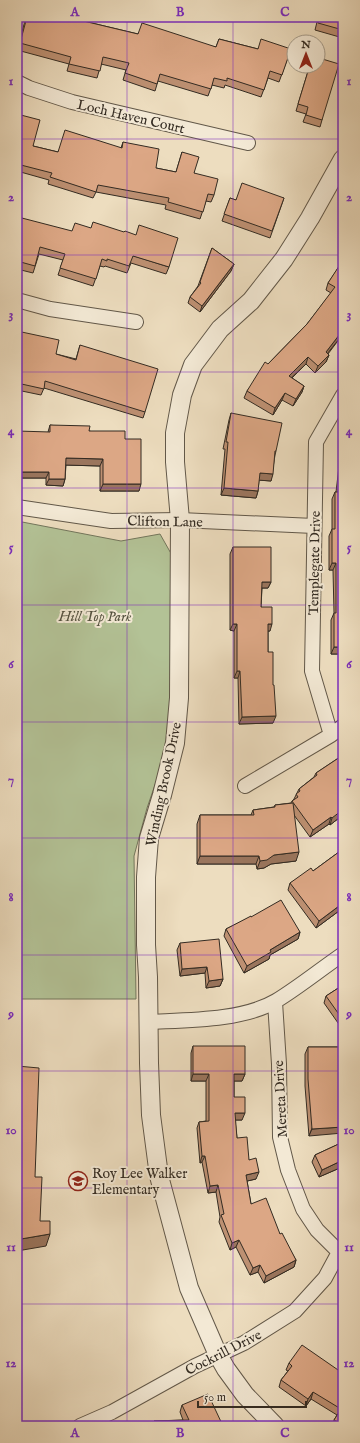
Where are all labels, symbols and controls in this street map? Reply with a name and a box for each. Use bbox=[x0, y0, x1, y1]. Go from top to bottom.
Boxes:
text: A bbox=[70, 4, 81, 21]
text: B bbox=[176, 4, 185, 21]
text: C bbox=[280, 4, 290, 21]
north arrow bbox=[286, 34, 326, 74]
text: N bbox=[300, 38, 311, 52]
text: 1 bbox=[9, 73, 14, 90]
text: 1 bbox=[347, 73, 352, 90]
street label: Loch Haven Court bbox=[75, 96, 187, 138]
text: 2 bbox=[8, 189, 14, 206]
text: 2 bbox=[346, 189, 352, 206]
text: 3 bbox=[9, 306, 14, 323]
text: 3 bbox=[347, 306, 352, 323]
text: 4 bbox=[8, 423, 15, 440]
text: 4 bbox=[346, 423, 353, 440]
street label: Templegate Drive bbox=[305, 510, 325, 615]
street label: Clifton Lane bbox=[127, 512, 203, 532]
text: 5 bbox=[9, 539, 14, 556]
text: 5 bbox=[347, 539, 352, 556]
park label: Hill Top Park bbox=[58, 608, 132, 626]
text: 6 bbox=[8, 656, 14, 673]
text: 6 bbox=[346, 656, 352, 673]
street label: Winding Brook Drive bbox=[142, 720, 186, 848]
text: 7 bbox=[8, 772, 14, 789]
text: 7 bbox=[346, 772, 352, 789]
text: 8 bbox=[8, 889, 14, 906]
text: 8 bbox=[346, 889, 352, 906]
text: 9 bbox=[7, 1006, 14, 1023]
text: 9 bbox=[345, 1006, 352, 1023]
street label: Mereta Drive bbox=[270, 1059, 292, 1138]
text: 10 bbox=[5, 1122, 17, 1139]
text: 10 bbox=[343, 1122, 355, 1139]
place label: Roy Lee Walker Elementary bbox=[92, 1165, 187, 1199]
school or university icon: Roy Lee Walker Elementary bbox=[67, 1170, 89, 1192]
text: 11 bbox=[6, 1239, 16, 1256]
text: 11 bbox=[344, 1239, 354, 1256]
street label: Cockrill Drive bbox=[182, 1326, 265, 1380]
text: 12 bbox=[6, 1355, 16, 1372]
text: 12 bbox=[344, 1355, 354, 1372]
scale bar bbox=[198, 1383, 306, 1409]
text: 50 m bbox=[204, 1390, 226, 1405]
text: A bbox=[70, 1425, 81, 1442]
text: B bbox=[176, 1425, 185, 1442]
text: C bbox=[280, 1425, 290, 1442]

